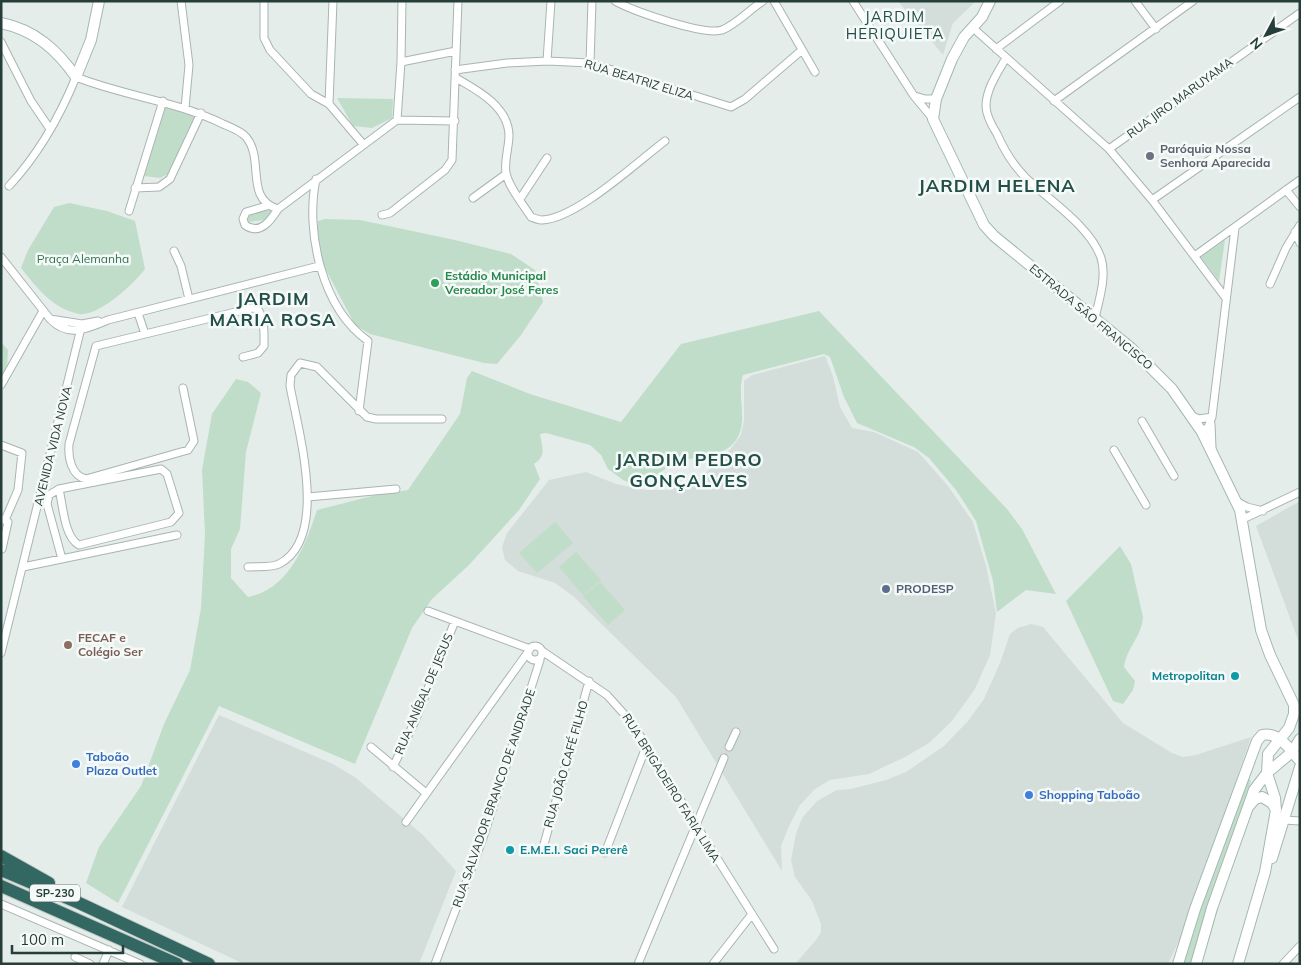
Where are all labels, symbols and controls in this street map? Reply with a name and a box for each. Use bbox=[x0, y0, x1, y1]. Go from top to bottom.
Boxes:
district label: JARDIM HERIQUIETA bbox=[846, 7, 944, 43]
north arrow bbox=[1241, 10, 1291, 60]
text: N bbox=[1246, 34, 1266, 53]
street label: RUA JIRO MARUYAMA bbox=[1124, 54, 1236, 141]
street label: RUA BEATRIZ ELIZA bbox=[583, 56, 696, 103]
place label: Paróquia Nossa Senhora Aparecida bbox=[1160, 141, 1270, 170]
marker: Paróquia Nossa Senhora Aparecida bbox=[1144, 150, 1156, 162]
district label: JARDIM HELENA bbox=[918, 174, 1076, 197]
park label: Praça Alemanha bbox=[37, 251, 129, 266]
street label: ESTRADA SÃO FRANCISCO bbox=[1027, 261, 1156, 373]
place label: Estádio Municipal Vereador José Feres bbox=[444, 268, 558, 297]
marker: Estádio Municipal Vereador José Feres bbox=[429, 277, 441, 289]
district label: JARDIM MARIA ROSA bbox=[209, 287, 337, 331]
street label: AVENIDA VIDA NOVA bbox=[30, 384, 75, 507]
district label: JARDIM PEDRO GONÇALVES bbox=[615, 448, 763, 492]
place label: PRODESP bbox=[896, 581, 954, 596]
marker: PRODESP bbox=[880, 583, 892, 595]
place label: FECAF e Colégio Ser bbox=[78, 630, 143, 659]
street label: RUA ANÍBAL DE JESUS bbox=[391, 631, 456, 757]
marker: FECAF e Colégio Ser bbox=[62, 639, 74, 651]
place label: Metropolitan bbox=[1152, 668, 1225, 683]
marker: Metropolitan bbox=[1229, 670, 1241, 682]
street label: RUA SALVADOR BRANCO DE ANDRADE bbox=[449, 687, 538, 909]
street label: RUA JOÃO CAFÉ FILHO bbox=[540, 699, 591, 829]
street label: RUA BRIGADEIRO FARIA LIMA bbox=[619, 710, 724, 865]
place label: Taboão Plaza Outlet bbox=[86, 749, 157, 778]
marker: Taboão Plaza Outlet bbox=[70, 758, 82, 770]
place label: Shopping Taboão bbox=[1039, 787, 1140, 802]
marker: Shopping Taboão bbox=[1023, 789, 1035, 801]
place label: E.M.E.I. Saci Pererê bbox=[520, 842, 628, 857]
marker: E.M.E.I. Saci Pererê bbox=[504, 844, 516, 856]
road number: SP-230 bbox=[30, 884, 80, 901]
scale bar bbox=[12, 922, 124, 954]
text: 100 m bbox=[20, 930, 64, 949]

